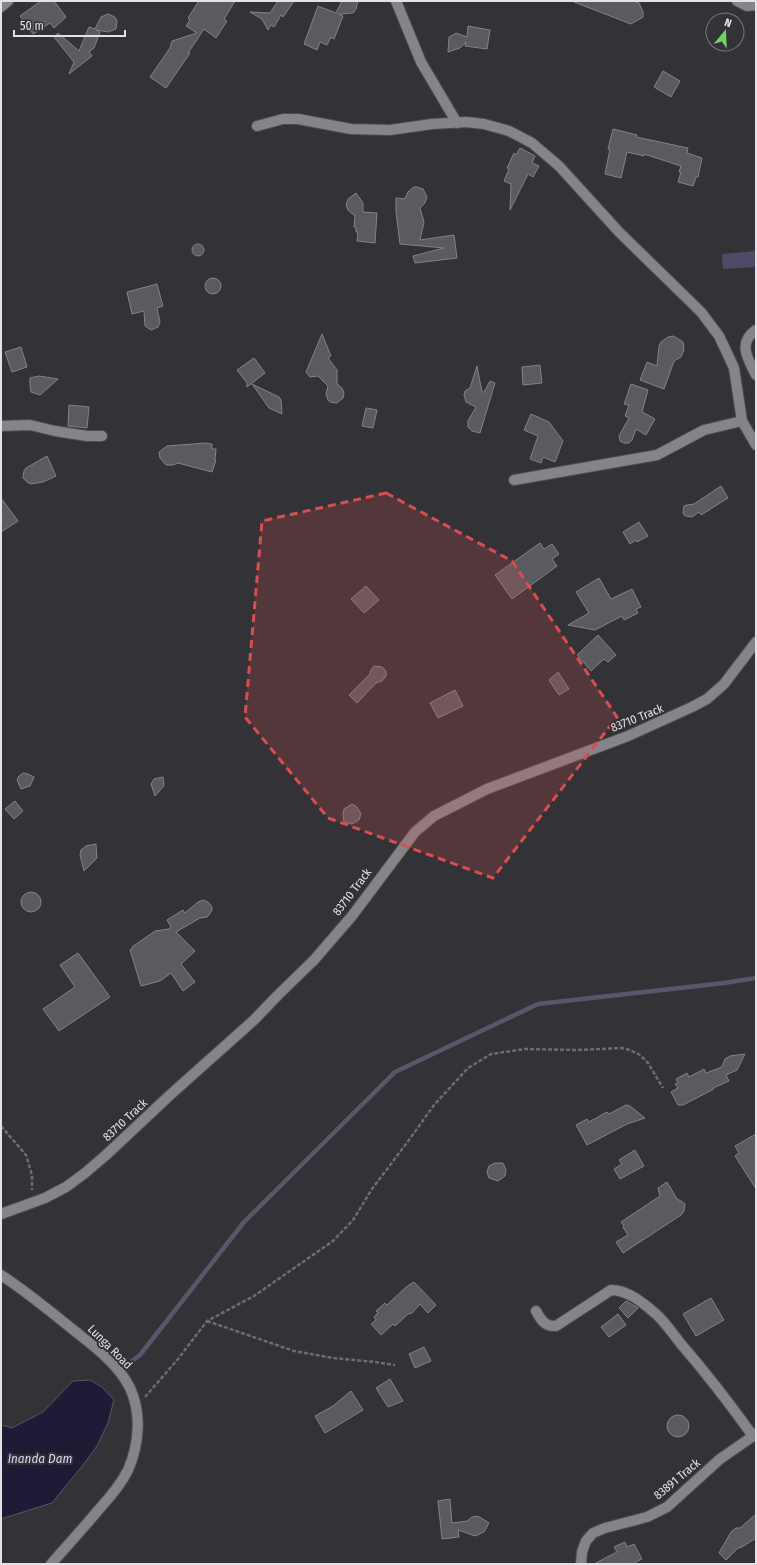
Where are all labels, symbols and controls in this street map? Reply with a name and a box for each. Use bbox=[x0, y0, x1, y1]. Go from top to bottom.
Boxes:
scale bar bbox=[14, 12, 125, 38]
north arrow bbox=[705, 12, 745, 52]
text: N bbox=[723, 16, 733, 30]
text: 50 m bbox=[20, 19, 44, 33]
street label: 83710 Track bbox=[609, 701, 666, 735]
street label: 83710 Track bbox=[330, 865, 375, 918]
street label: 83710 Track bbox=[100, 1096, 150, 1144]
street label: Lunga Road bbox=[85, 1322, 135, 1372]
water label: Inanda Dam bbox=[8, 1451, 72, 1466]
street label: 83891 Track bbox=[651, 1455, 703, 1502]

